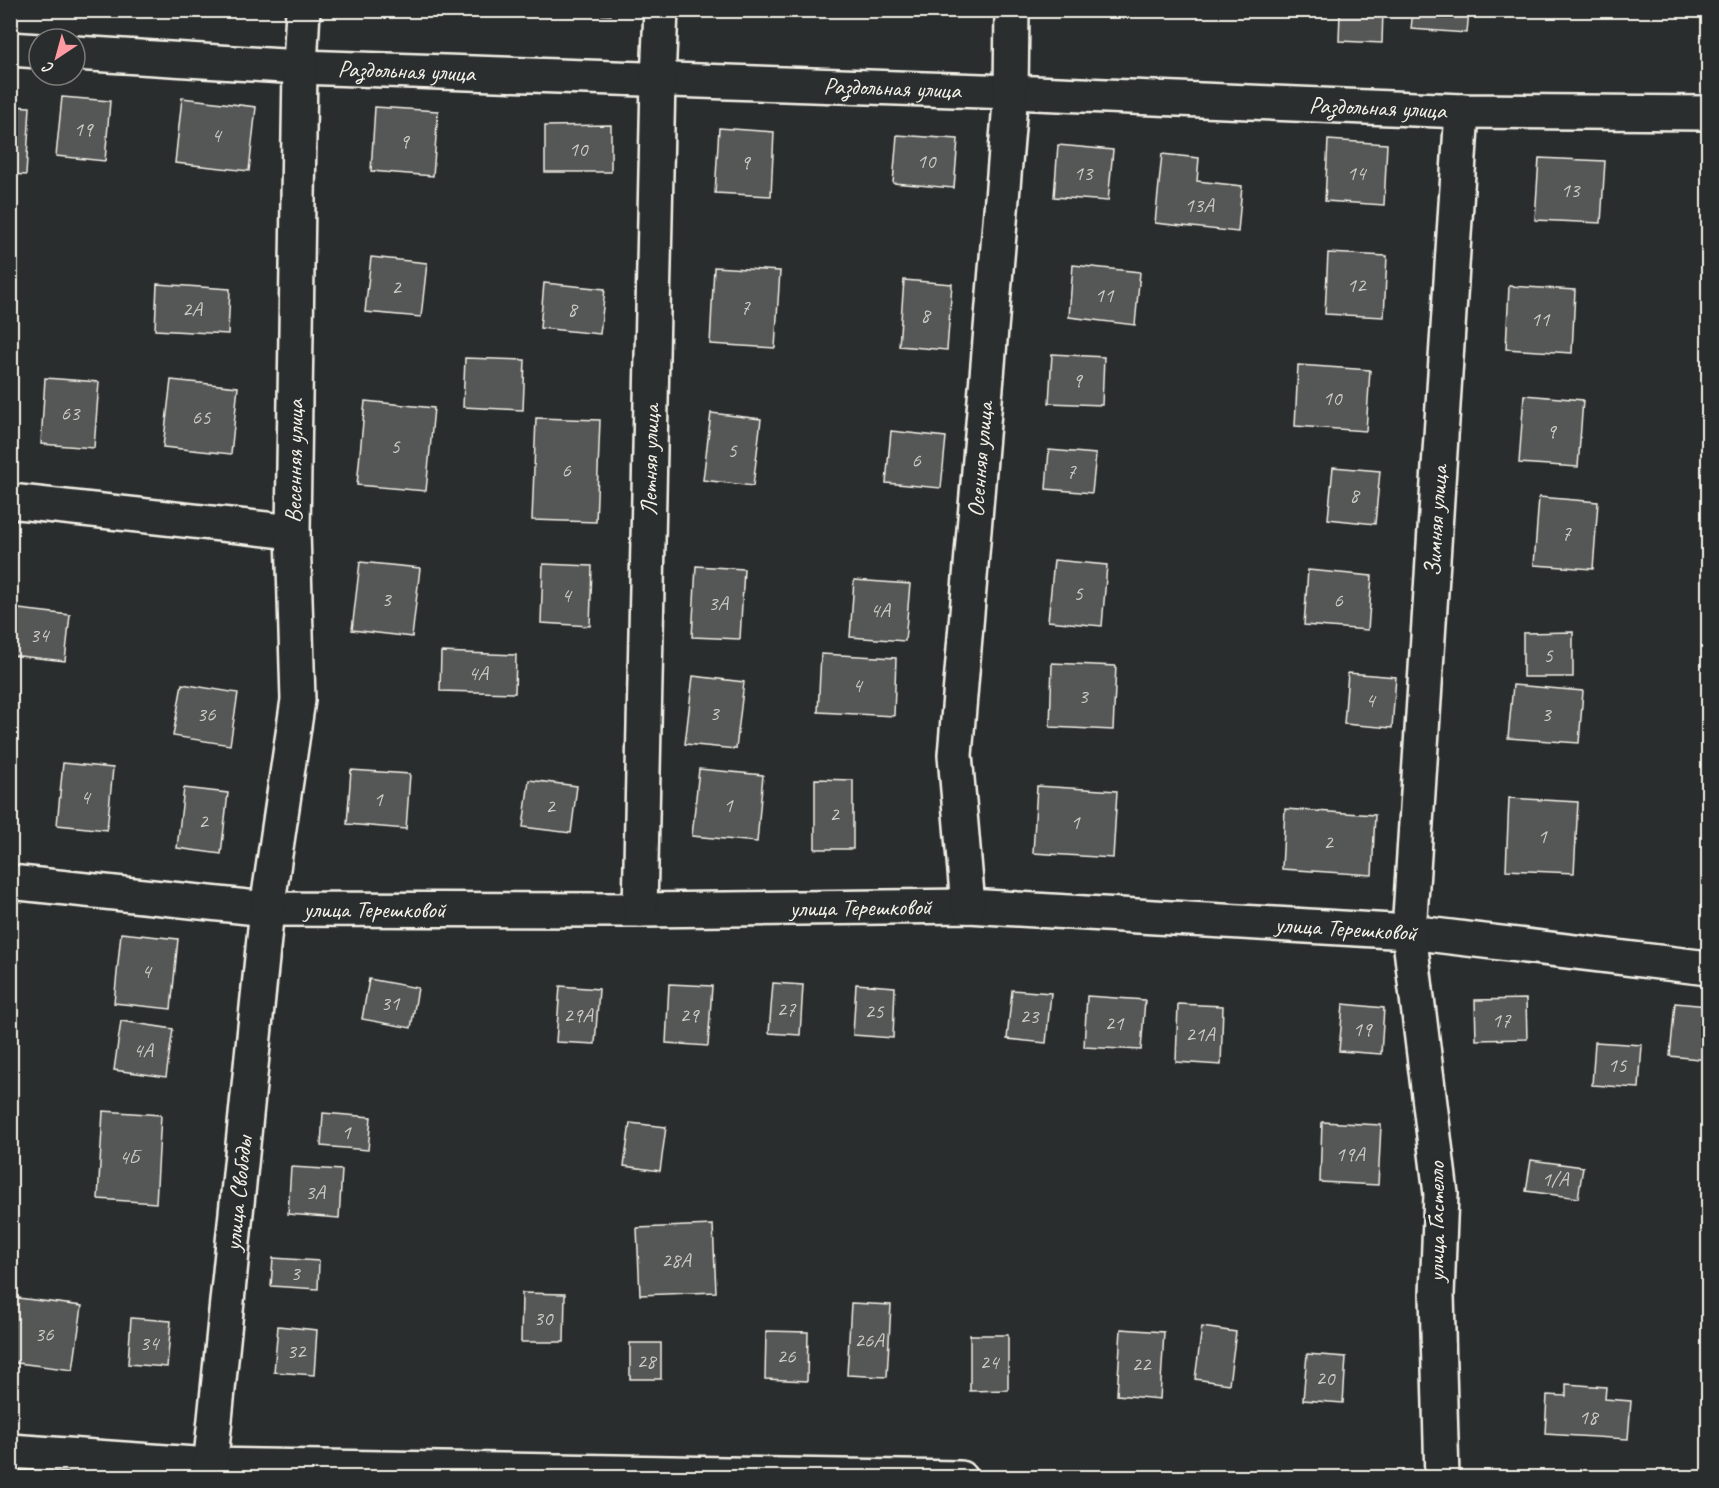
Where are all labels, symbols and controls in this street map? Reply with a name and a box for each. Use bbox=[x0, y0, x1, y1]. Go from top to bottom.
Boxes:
north arrow bbox=[27, 27, 87, 87]
street label: Раздольная улица bbox=[337, 53, 477, 88]
text: С bbox=[38, 57, 58, 79]
street label: Раздольная улица bbox=[823, 70, 963, 105]
street label: Раздольная улица bbox=[1309, 90, 1449, 125]
house number: 19 bbox=[74, 116, 94, 142]
house number: 4 bbox=[211, 122, 223, 148]
house number: 9 bbox=[399, 128, 410, 154]
house number: 10 bbox=[569, 136, 589, 162]
house number: 10 bbox=[917, 148, 937, 174]
house number: 9 bbox=[740, 149, 751, 175]
house number: 13 bbox=[1074, 160, 1094, 186]
house number: 14 bbox=[1347, 160, 1368, 186]
house number: 13 bbox=[1561, 177, 1581, 203]
house number: 13А bbox=[1184, 192, 1215, 218]
house number: 12 bbox=[1347, 272, 1367, 298]
house number: 2 bbox=[391, 274, 402, 300]
house number: 11 bbox=[1095, 282, 1115, 308]
house number: 7 bbox=[740, 294, 751, 320]
house number: 2А bbox=[182, 296, 203, 322]
house number: 8 bbox=[567, 296, 579, 322]
house number: 8 bbox=[920, 302, 932, 328]
house number: 11 bbox=[1531, 306, 1551, 332]
house number: 9 bbox=[1072, 367, 1083, 393]
house number: 10 bbox=[1323, 385, 1343, 411]
street label: Весенняя улица bbox=[278, 398, 310, 523]
street label: Осенняя улица bbox=[960, 399, 1000, 518]
house number: 63 bbox=[61, 400, 81, 426]
street label: Летняя улица bbox=[634, 402, 666, 516]
house number: 65 bbox=[192, 404, 212, 430]
house number: 9 bbox=[1546, 418, 1557, 444]
house number: 5 bbox=[390, 433, 401, 459]
house number: 5 bbox=[727, 437, 738, 463]
house number: 6 bbox=[911, 447, 921, 473]
house number: 6 bbox=[561, 457, 571, 483]
house number: 7 bbox=[1066, 458, 1077, 484]
street label: Зимняя улица bbox=[1417, 462, 1454, 577]
house number: 8 bbox=[1349, 482, 1361, 508]
house number: 7 bbox=[1561, 520, 1572, 546]
house number: 5 bbox=[1073, 580, 1084, 606]
house number: 4 bbox=[561, 582, 573, 608]
house number: 3 bbox=[381, 586, 392, 612]
house number: 6 bbox=[1333, 587, 1343, 613]
house number: 3А bbox=[708, 590, 729, 616]
house number: 4А bbox=[870, 597, 891, 623]
house number: 34 bbox=[30, 622, 51, 648]
house number: 5 bbox=[1543, 642, 1554, 668]
house number: 4А bbox=[468, 660, 489, 686]
house number: 4 bbox=[852, 672, 864, 698]
house number: 3 bbox=[1078, 683, 1089, 709]
house number: 4 bbox=[1365, 687, 1377, 713]
house number: 3 bbox=[709, 700, 720, 726]
house number: 36 bbox=[197, 701, 216, 727]
house number: 3 bbox=[1541, 701, 1552, 727]
house number: 4 bbox=[80, 784, 92, 810]
house number: 1 bbox=[373, 786, 384, 812]
house number: 1 bbox=[723, 792, 734, 818]
house number: 2 bbox=[545, 793, 556, 819]
house number: 2 bbox=[829, 801, 840, 827]
house number: 2 bbox=[198, 808, 209, 834]
house number: 1 bbox=[1070, 809, 1081, 835]
house number: 1 bbox=[1537, 823, 1548, 849]
house number: 2 bbox=[1323, 829, 1334, 855]
street label: улица Терешковой bbox=[787, 891, 934, 923]
street label: улица Терешковой bbox=[302, 894, 448, 924]
street label: улица Терешковой bbox=[1272, 909, 1420, 948]
house number: 4 bbox=[141, 958, 153, 984]
house number: 31 bbox=[381, 990, 401, 1016]
house number: 27 bbox=[777, 996, 797, 1022]
house number: 25 bbox=[865, 998, 885, 1024]
house number: 29А bbox=[563, 1002, 594, 1028]
house number: 29 bbox=[680, 1002, 700, 1028]
house number: 23 bbox=[1020, 1003, 1040, 1029]
house number: 17 bbox=[1492, 1007, 1512, 1033]
house number: 21 bbox=[1105, 1010, 1125, 1036]
house number: 19 bbox=[1353, 1016, 1373, 1042]
house number: 21А bbox=[1185, 1021, 1216, 1047]
house number: 4А bbox=[133, 1037, 154, 1063]
house number: 15 bbox=[1608, 1052, 1628, 1078]
house number: 1 bbox=[341, 1119, 352, 1145]
street label: улица Свободы bbox=[217, 1132, 259, 1254]
house number: 19А bbox=[1335, 1141, 1366, 1167]
house number: 4Б bbox=[119, 1144, 142, 1170]
street label: улица Гастелло bbox=[1421, 1160, 1451, 1284]
house number: 1/А bbox=[1542, 1166, 1570, 1192]
house number: 3А bbox=[305, 1179, 326, 1205]
house number: 28А bbox=[661, 1247, 692, 1273]
house number: 3 bbox=[290, 1260, 301, 1286]
house number: 30 bbox=[534, 1305, 554, 1331]
house number: 36 bbox=[35, 1321, 54, 1347]
house number: 26А bbox=[854, 1327, 885, 1353]
house number: 34 bbox=[140, 1330, 161, 1356]
house number: 32 bbox=[287, 1338, 307, 1364]
house number: 26 bbox=[777, 1343, 796, 1369]
house number: 28 bbox=[637, 1348, 658, 1374]
house number: 24 bbox=[980, 1349, 1001, 1375]
house number: 22 bbox=[1132, 1351, 1152, 1377]
house number: 20 bbox=[1316, 1365, 1336, 1391]
house number: 18 bbox=[1579, 1404, 1600, 1430]

